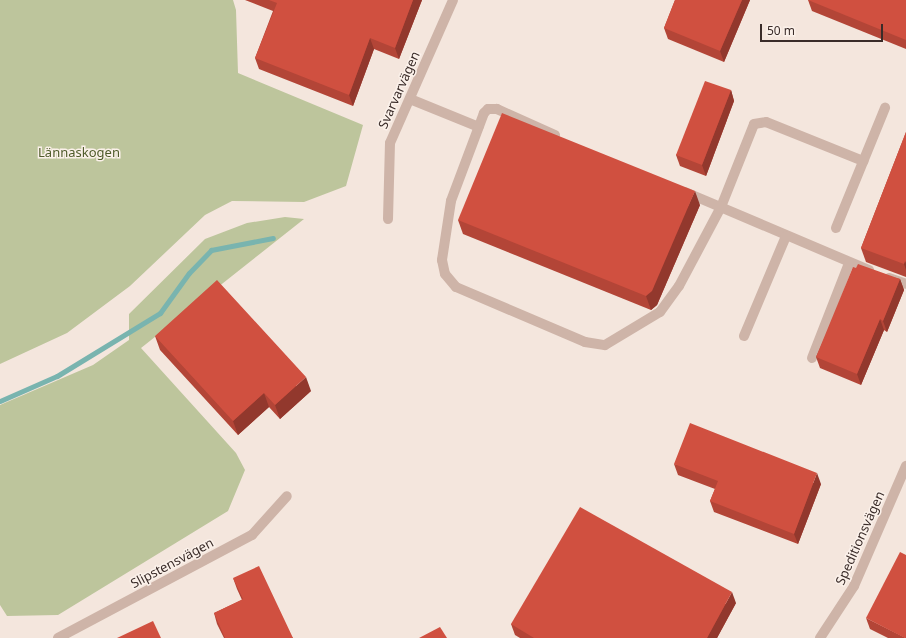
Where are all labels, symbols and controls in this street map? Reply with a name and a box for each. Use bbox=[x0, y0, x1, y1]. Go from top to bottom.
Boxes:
scale bar bbox=[762, 16, 885, 42]
text: 50 m bbox=[767, 22, 795, 39]
street label: Svarvarvägen bbox=[375, 49, 423, 131]
park label: Lännaskogen bbox=[38, 144, 120, 160]
street label: Speditionsvägen bbox=[832, 489, 888, 587]
street label: Slipstensvägen bbox=[128, 535, 216, 591]

